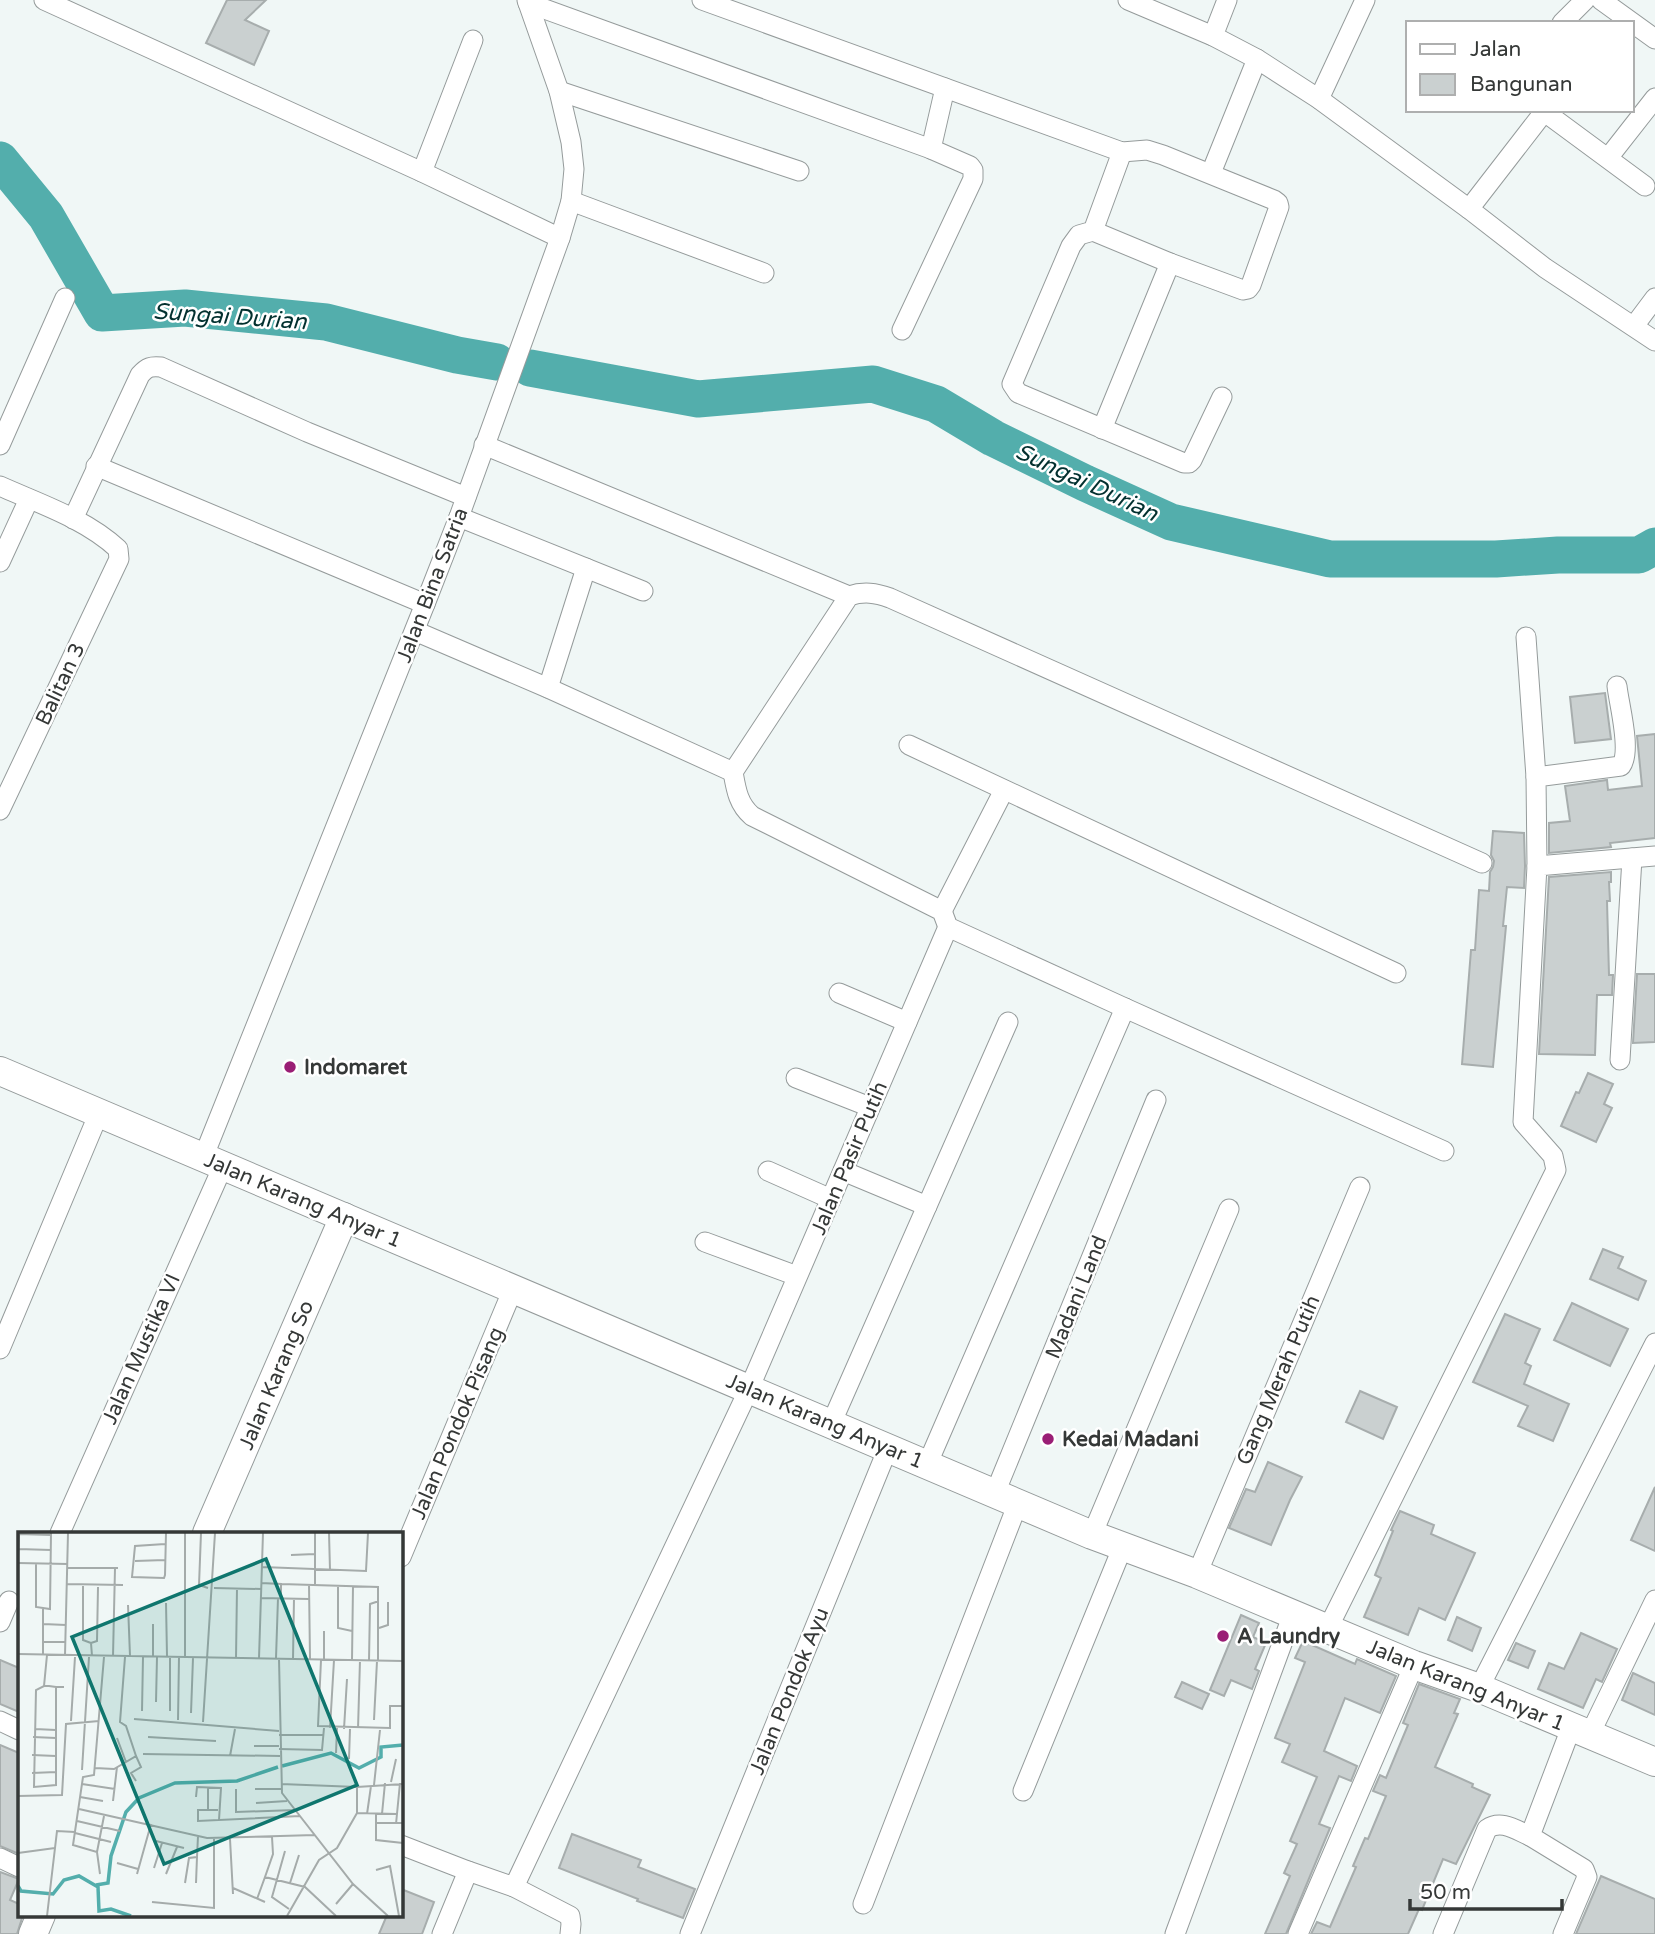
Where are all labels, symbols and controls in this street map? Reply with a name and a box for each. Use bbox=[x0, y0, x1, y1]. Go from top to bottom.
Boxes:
legend bbox=[1406, 21, 1634, 112]
text: Jalan bbox=[1470, 37, 1521, 62]
text: Bangunan bbox=[1470, 72, 1573, 97]
water label: Sungai Durian bbox=[152, 298, 309, 336]
water label: Sungai Durian bbox=[1011, 438, 1163, 528]
street label: Jalan Bina Satria bbox=[391, 504, 474, 666]
street label: Balitan 3 bbox=[31, 639, 90, 729]
place label: Indomaret bbox=[304, 1055, 407, 1080]
marker: Indomaret bbox=[282, 1059, 298, 1075]
street label: Jalan Pasir Putih bbox=[806, 1078, 893, 1238]
street label: Jalan Karang Anyar 1 bbox=[200, 1148, 405, 1253]
street label: Madani Land bbox=[1040, 1232, 1113, 1362]
street label: Jalan Mustika VI bbox=[97, 1270, 186, 1428]
street label: Gang Merah Putih bbox=[1231, 1292, 1326, 1469]
street label: Jalan Karang So bbox=[234, 1297, 319, 1454]
street label: Jalan Pondok Pisang bbox=[406, 1323, 509, 1523]
street label: Jalan Karang Anyar 1 bbox=[722, 1369, 927, 1474]
place label: Kedai Madani bbox=[1062, 1427, 1199, 1452]
marker: Kedai Madani bbox=[1040, 1431, 1056, 1447]
inset map bbox=[18, 1532, 402, 1916]
street label: Jalan Pondok Ayu bbox=[745, 1604, 834, 1778]
place label: A Laundry bbox=[1237, 1624, 1341, 1649]
marker: A Laundry bbox=[1215, 1628, 1231, 1644]
street label: Jalan Karang Anyar 1 bbox=[1363, 1634, 1569, 1737]
scale bar bbox=[1410, 1868, 1562, 1912]
text: 50 m bbox=[1420, 1880, 1471, 1905]

